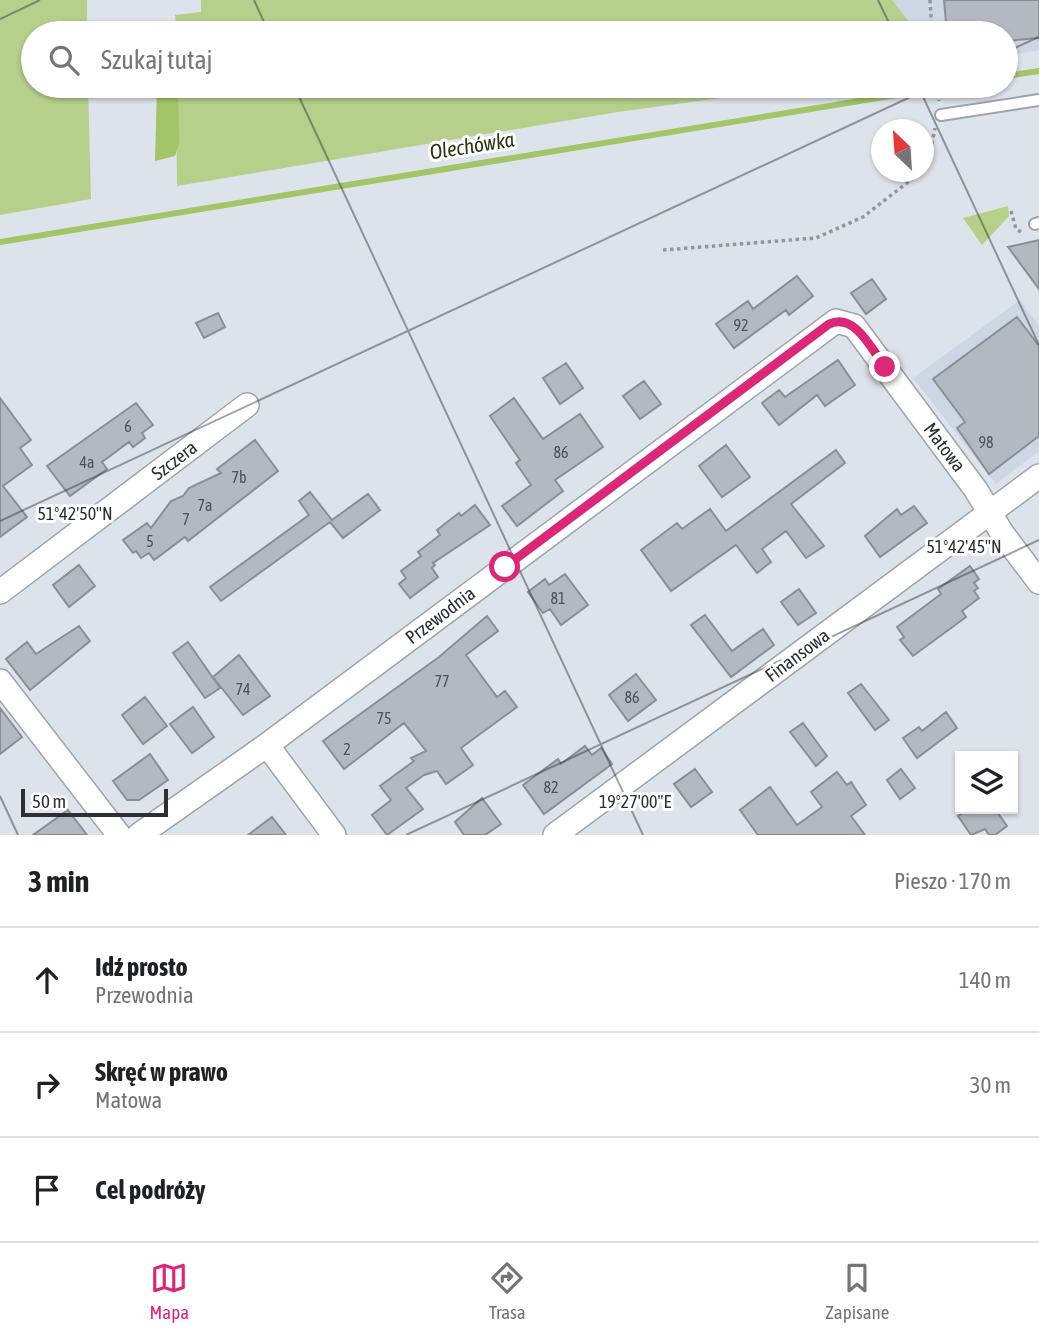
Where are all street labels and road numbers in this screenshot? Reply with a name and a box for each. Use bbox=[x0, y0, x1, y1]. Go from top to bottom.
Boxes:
street label: Matowa bbox=[919, 418, 971, 476]
street label: Szczera bbox=[147, 436, 201, 484]
street label: Przewodnia bbox=[401, 582, 479, 648]
street label: Finansowa bbox=[761, 624, 833, 686]

